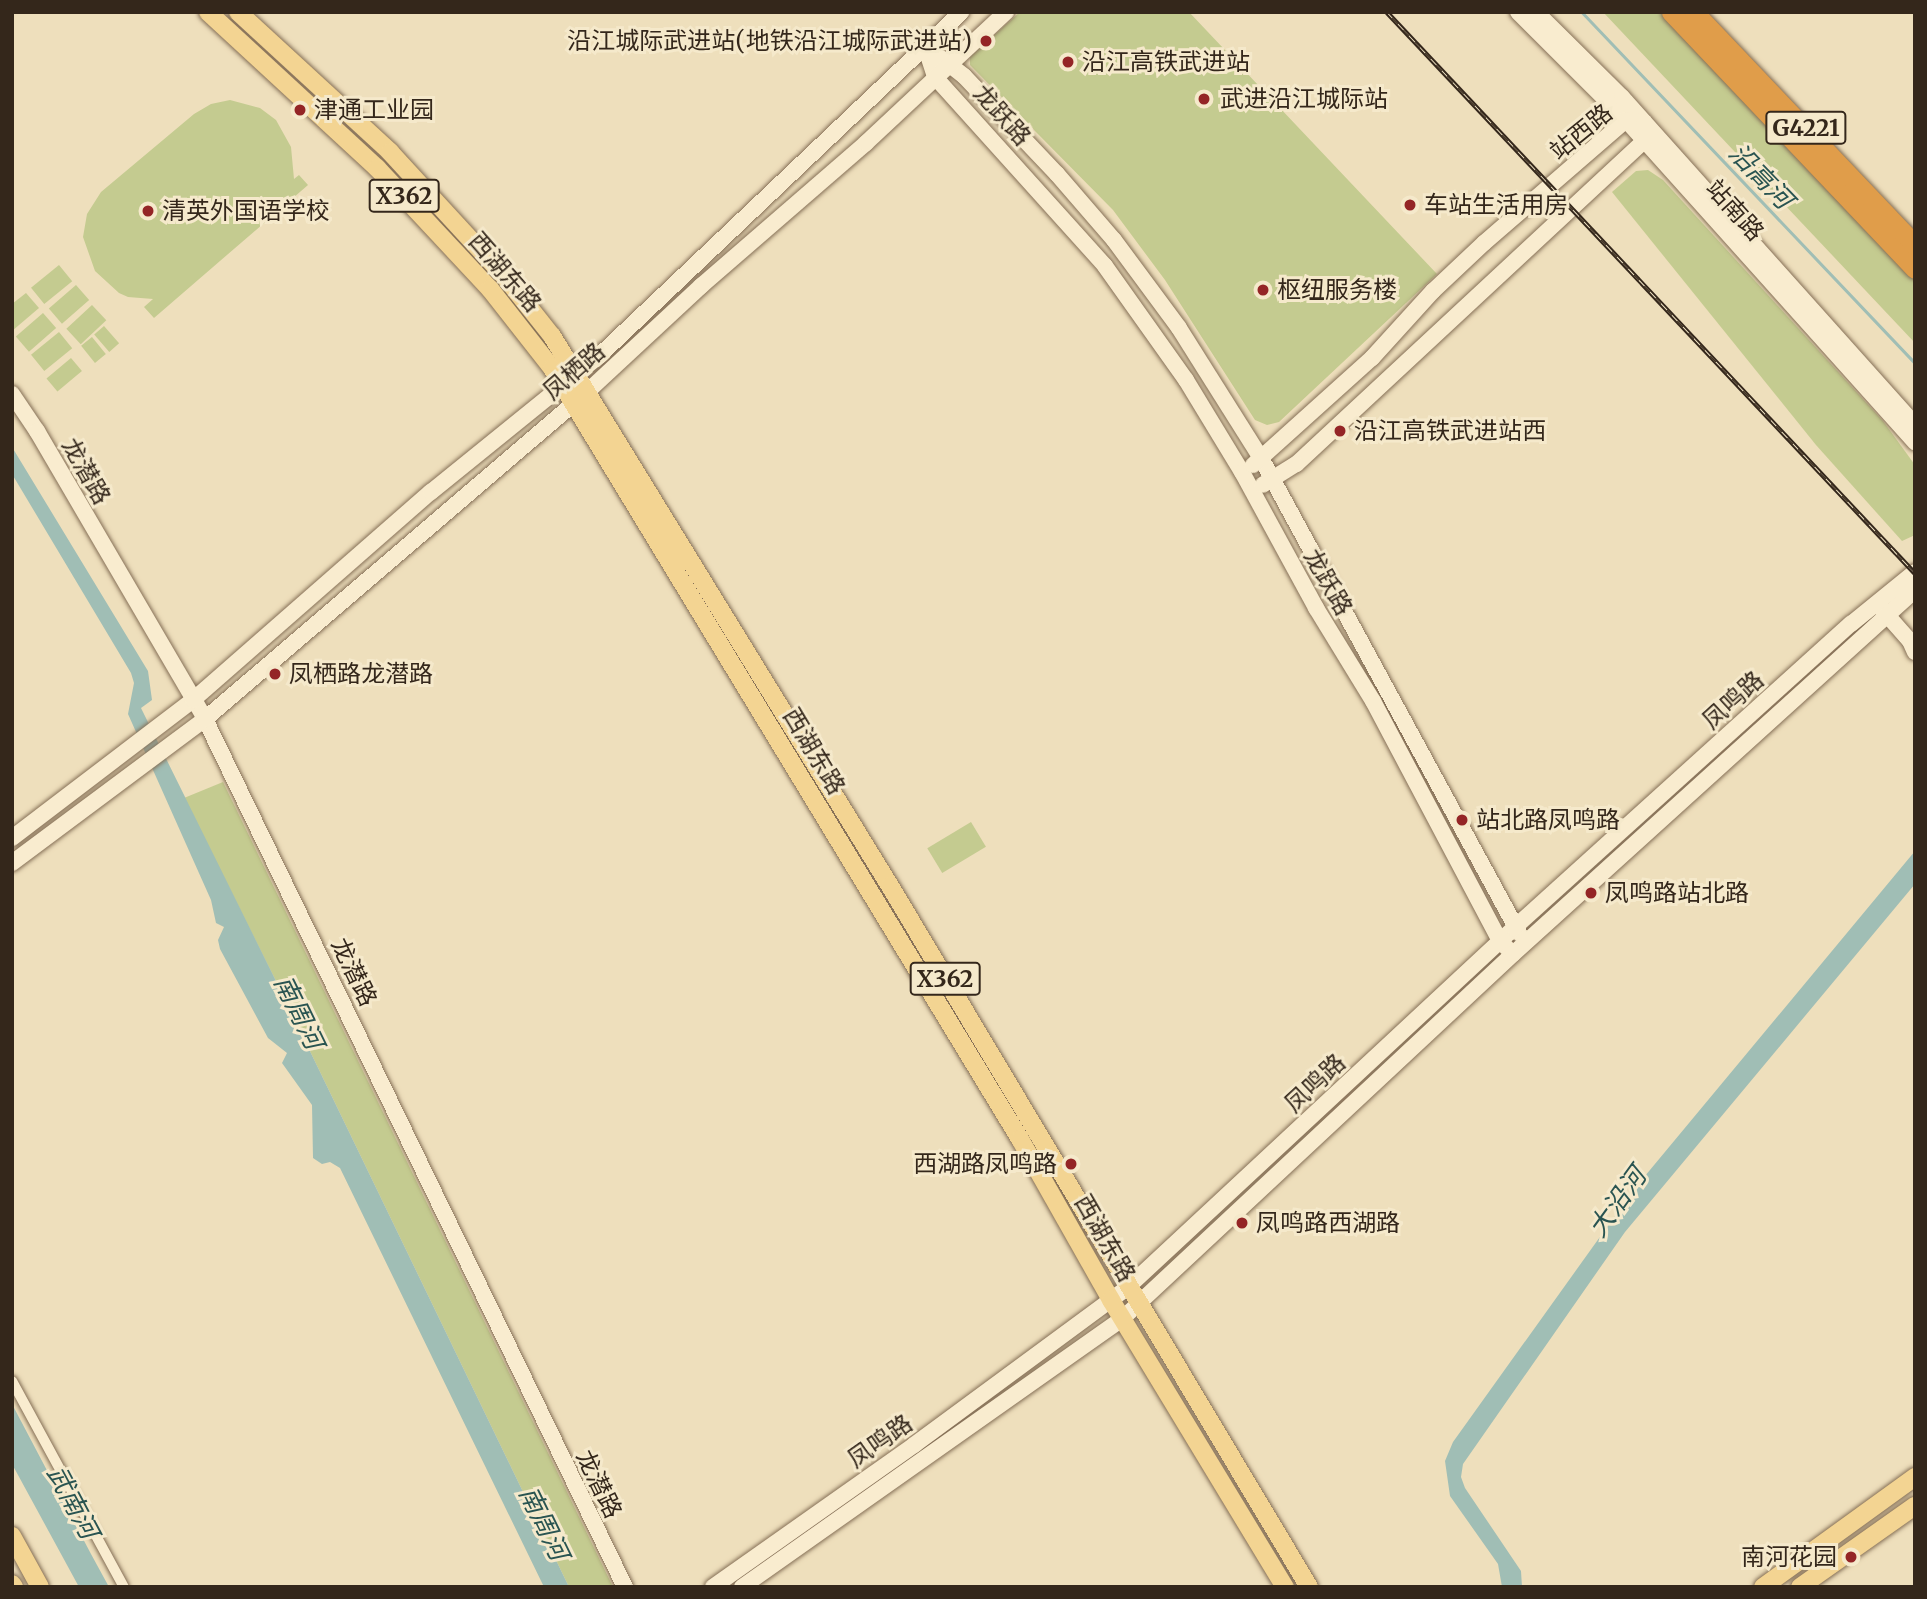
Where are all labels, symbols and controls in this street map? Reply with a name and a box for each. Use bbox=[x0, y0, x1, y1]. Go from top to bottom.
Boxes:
place label: 沿江城际武进站(地铁沿江城际武进站) bbox=[567, 27, 972, 55]
marker: 沿江城际武进站(地铁沿江城际武进站) bbox=[978, 33, 994, 49]
place label: 沿江高铁武进站 bbox=[1082, 48, 1250, 76]
marker: 沿江高铁武进站 bbox=[1060, 54, 1076, 70]
street label: 龙跃路 bbox=[967, 79, 1037, 151]
place label: 武进沿江城际站 bbox=[1220, 85, 1388, 113]
marker: 武进沿江城际站 bbox=[1194, 89, 1214, 109]
place label: 津通工业园 bbox=[314, 96, 434, 124]
street label: 站西路 bbox=[1544, 98, 1618, 166]
marker: 津通工业园 bbox=[292, 102, 308, 118]
road number: G4221 bbox=[1764, 108, 1848, 148]
water label: 沿高河 bbox=[1723, 137, 1799, 215]
street label: 站南路 bbox=[1700, 174, 1770, 246]
road number: X362 bbox=[367, 176, 441, 216]
place label: 车站生活用房 bbox=[1424, 191, 1568, 219]
place label: 清英外国语学校 bbox=[162, 197, 330, 225]
marker: 车站生活用房 bbox=[1402, 197, 1418, 213]
marker: 清英外国语学校 bbox=[140, 203, 156, 219]
street label: 西湖东路 bbox=[463, 226, 547, 318]
place label: 枢纽服务楼 bbox=[1277, 276, 1397, 304]
marker: 枢纽服务楼 bbox=[1255, 282, 1271, 298]
street label: 凤栖路 bbox=[537, 337, 611, 405]
place label: 沿江高铁武进站西 bbox=[1354, 417, 1546, 445]
marker: 沿江高铁武进站西 bbox=[1332, 423, 1348, 439]
street label: 龙潜路 bbox=[56, 433, 116, 509]
street label: 龙跃路 bbox=[1298, 544, 1358, 620]
place label: 凤栖路龙潜路 bbox=[289, 660, 433, 688]
street label: 凤鸣路 bbox=[1697, 665, 1769, 735]
marker: 凤栖路龙潜路 bbox=[267, 666, 283, 682]
street label: 西湖东路 bbox=[777, 702, 851, 800]
place label: 站北路凤鸣路 bbox=[1476, 806, 1620, 834]
marker: 站北路凤鸣路 bbox=[1454, 812, 1470, 828]
place label: 凤鸣路站北路 bbox=[1605, 879, 1749, 907]
marker: 凤鸣路站北路 bbox=[1583, 885, 1599, 901]
street label: 龙潜路 bbox=[325, 933, 383, 1011]
road number: X362 bbox=[908, 960, 982, 998]
water label: 南周河 bbox=[268, 970, 330, 1054]
street label: 凤鸣路 bbox=[1279, 1048, 1351, 1118]
place label: 西湖路凤鸣路 bbox=[913, 1150, 1057, 1178]
marker: 西湖路凤鸣路 bbox=[1063, 1156, 1079, 1172]
water label: 大沿河 bbox=[1581, 1161, 1653, 1243]
street label: 西湖东路 bbox=[1069, 1189, 1141, 1287]
place label: 凤鸣路西湖路 bbox=[1256, 1209, 1400, 1237]
marker: 凤鸣路西湖路 bbox=[1234, 1215, 1250, 1231]
street label: 凤鸣路 bbox=[842, 1409, 918, 1473]
street label: 龙潜路 bbox=[570, 1445, 628, 1523]
water label: 武南河 bbox=[41, 1460, 105, 1544]
water label: 南周河 bbox=[513, 1481, 575, 1565]
place label: 南河花园 bbox=[1741, 1543, 1837, 1571]
marker: 南河花园 bbox=[1843, 1549, 1859, 1565]

